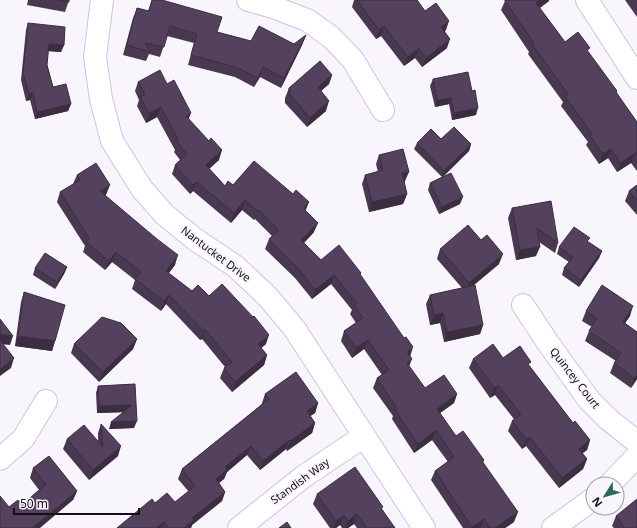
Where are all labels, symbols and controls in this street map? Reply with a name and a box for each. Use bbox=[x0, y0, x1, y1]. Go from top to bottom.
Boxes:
street label: Nantucket Drive bbox=[178, 222, 254, 285]
street label: Quincey Court bbox=[547, 344, 604, 411]
street label: Standish Way bbox=[267, 454, 332, 507]
north arrow bbox=[585, 476, 625, 516]
scale bar bbox=[14, 490, 139, 516]
text: N bbox=[588, 494, 605, 510]
text: 50 m bbox=[20, 495, 48, 512]

